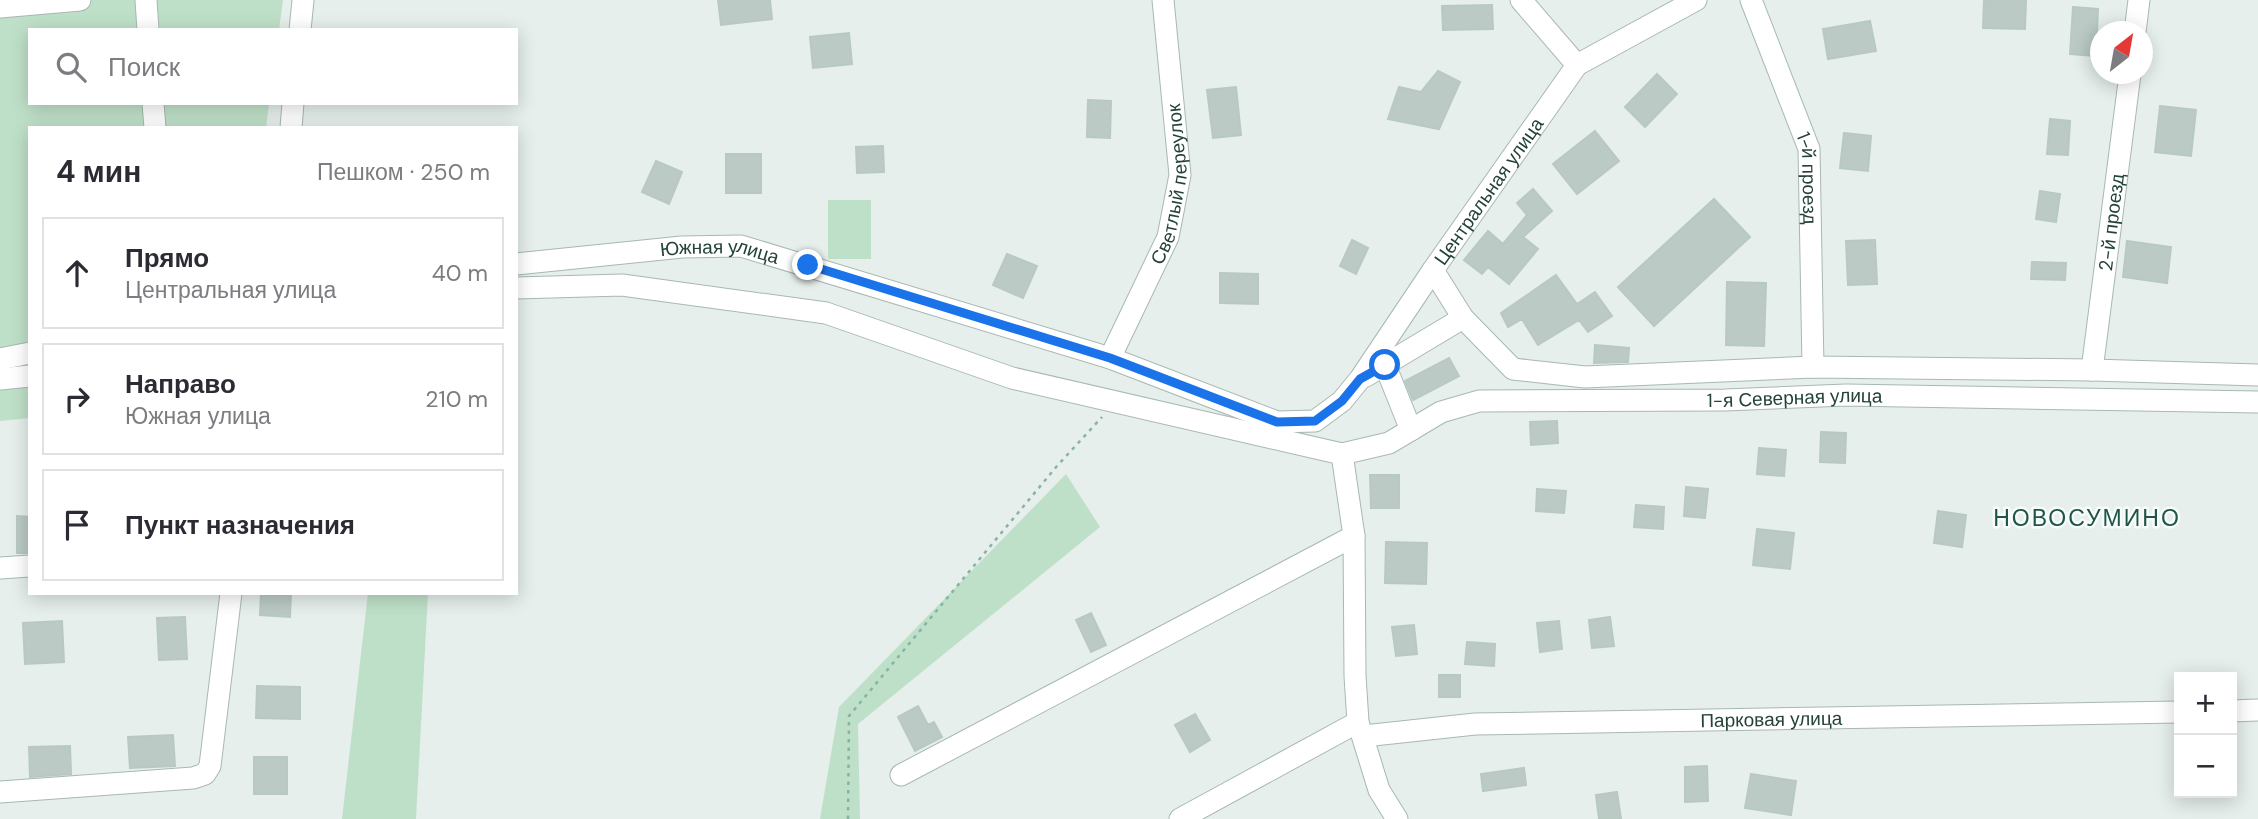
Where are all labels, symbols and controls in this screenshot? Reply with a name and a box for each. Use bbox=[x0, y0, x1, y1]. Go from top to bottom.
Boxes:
north arrow bbox=[2090, 21, 2153, 84]
search box bbox=[28, 28, 518, 105]
icon: search bbox=[52, 48, 90, 86]
text: Поиск bbox=[108, 50, 180, 84]
street label: Светлый переулок bbox=[1145, 102, 1193, 269]
street label: Центральная улица bbox=[1428, 112, 1550, 270]
street label: 1-й проезд bbox=[1791, 128, 1822, 225]
text: 4 мин bbox=[56, 152, 141, 191]
text: Пешком · 250 m bbox=[317, 157, 490, 187]
street label: 2-й проезд bbox=[2093, 172, 2130, 272]
street label: Южная улица bbox=[659, 233, 783, 270]
text: Прямо bbox=[125, 241, 209, 275]
route end bbox=[792, 249, 823, 280]
icon: ahead bbox=[58, 254, 96, 292]
text: 40 m bbox=[432, 258, 488, 288]
text: Центральная улица bbox=[125, 275, 336, 305]
route start bbox=[1369, 349, 1400, 380]
text: Направо bbox=[125, 367, 236, 401]
icon: right bbox=[58, 380, 96, 418]
street label: 1-я Северная улица bbox=[1707, 383, 1883, 413]
text: 210 m bbox=[425, 384, 488, 414]
text: Южная улица bbox=[125, 401, 271, 431]
district label: НОВОСУМИНО bbox=[1993, 503, 2181, 533]
icon: arrive bbox=[58, 506, 96, 544]
text: Пункт назначения bbox=[125, 508, 355, 542]
map controls bbox=[2174, 672, 2237, 798]
button: + bbox=[2174, 672, 2237, 735]
street label: Парковая улица bbox=[1700, 706, 1843, 733]
button: − bbox=[2174, 735, 2237, 798]

